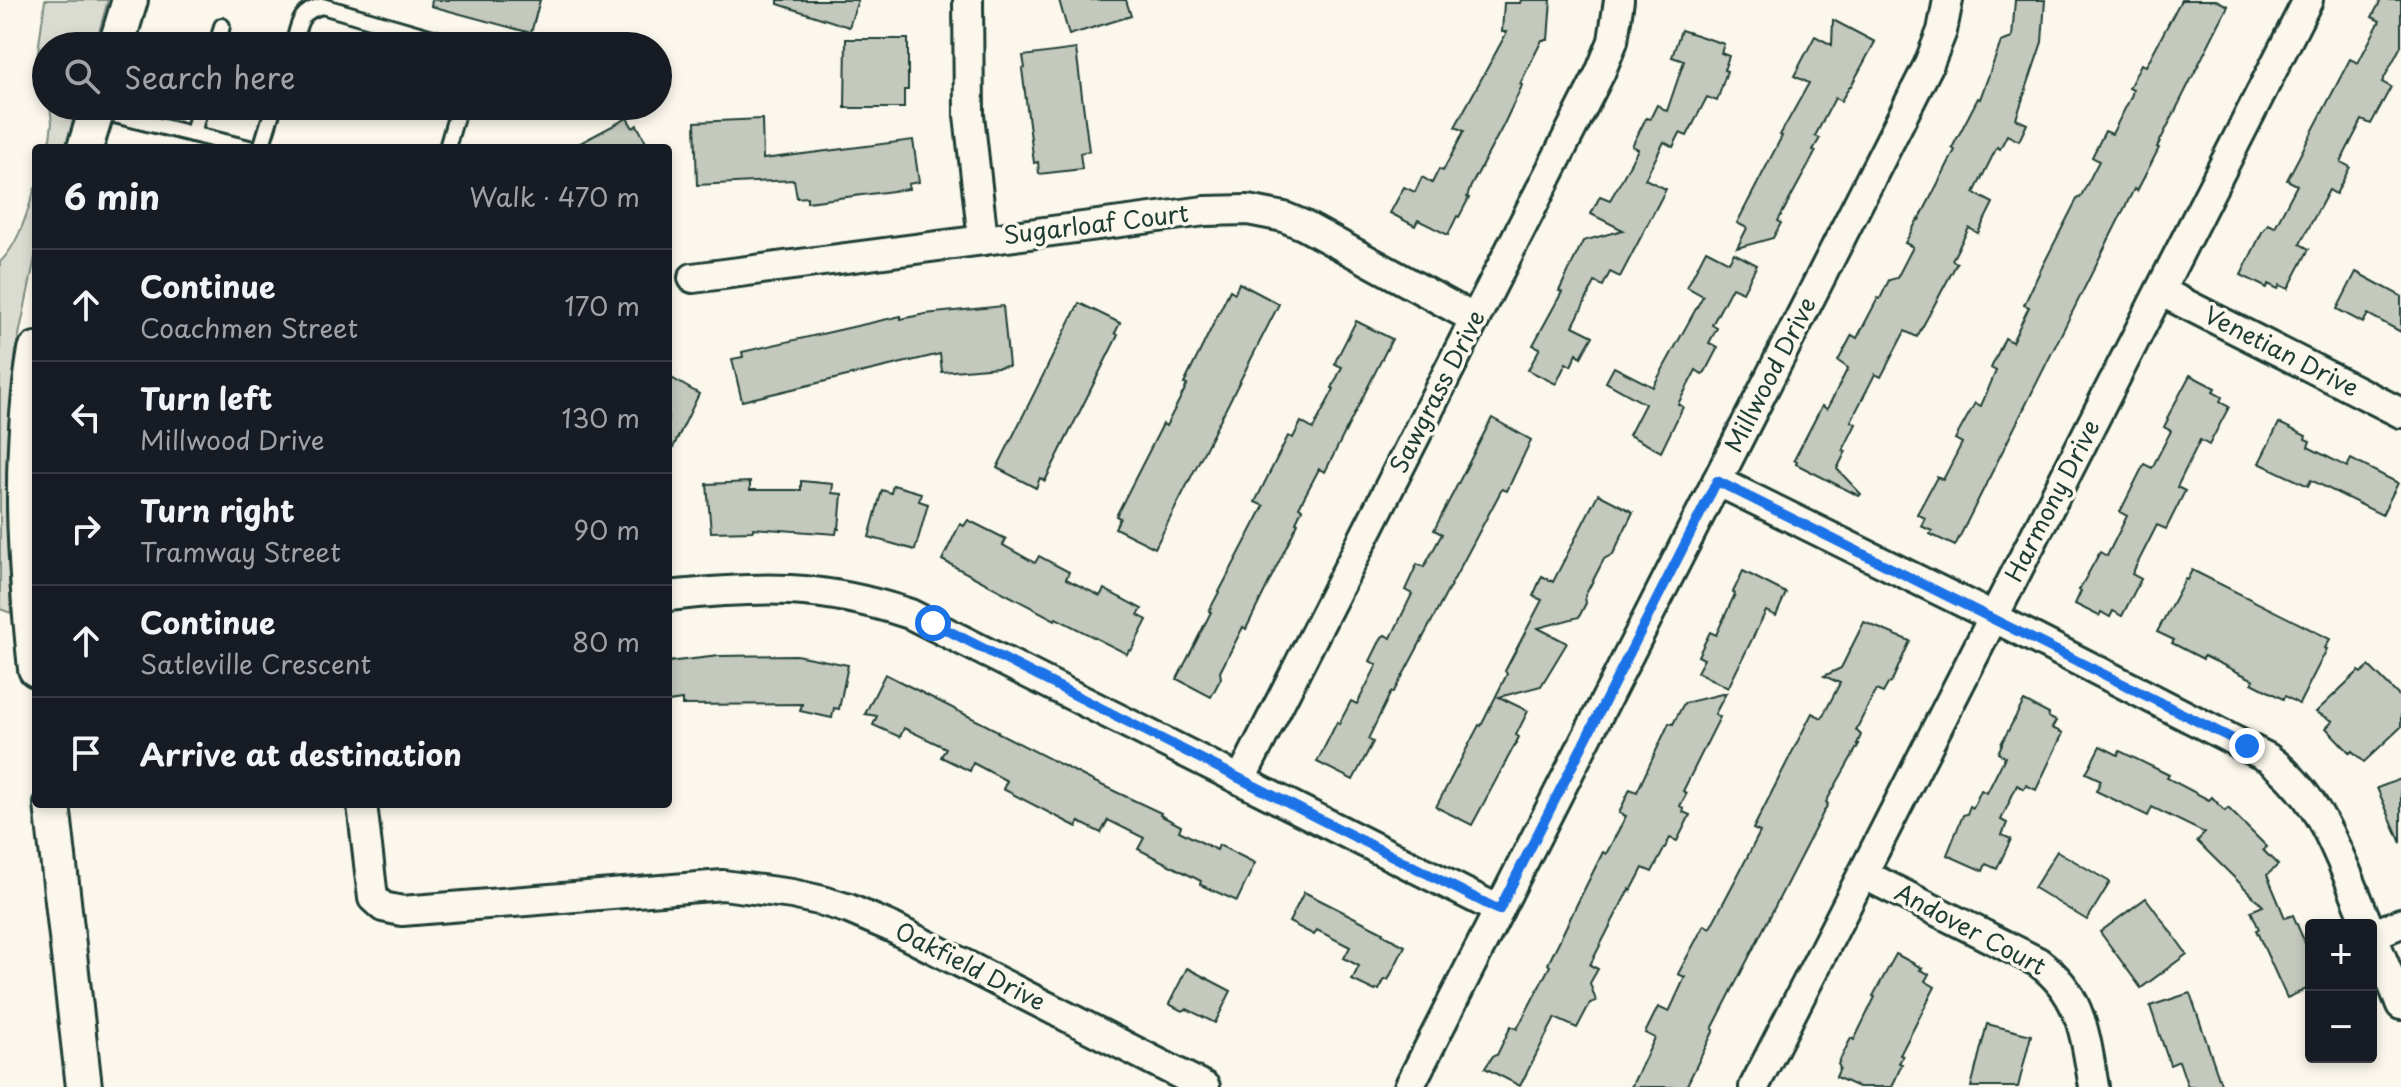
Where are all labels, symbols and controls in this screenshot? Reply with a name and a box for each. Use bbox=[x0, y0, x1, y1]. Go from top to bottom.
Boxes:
search box bbox=[32, 32, 672, 120]
icon: search bbox=[60, 54, 104, 98]
text: Search here bbox=[124, 54, 296, 99]
text: 6 min bbox=[64, 170, 160, 222]
text: Walk · 470 m bbox=[470, 177, 640, 216]
street label: Sugarloaf Court bbox=[1001, 194, 1191, 252]
text: Continue bbox=[140, 263, 275, 308]
icon: ahead bbox=[64, 283, 108, 327]
text: 170 m bbox=[565, 286, 640, 325]
street label: Millwood Drive bbox=[1714, 290, 1824, 458]
street label: Venetian Drive bbox=[2198, 296, 2365, 405]
street label: Sawgrass Drive bbox=[1380, 303, 1493, 479]
text: Coachmen Street bbox=[140, 308, 358, 347]
text: Turn left bbox=[140, 375, 272, 420]
icon: left bbox=[64, 395, 108, 439]
text: 130 m bbox=[561, 398, 640, 437]
street label: Harmony Drive bbox=[1995, 413, 2108, 588]
text: Millwood Drive bbox=[140, 420, 325, 459]
text: Turn right bbox=[140, 487, 295, 532]
icon: right bbox=[64, 507, 108, 551]
text: 90 m bbox=[573, 510, 640, 549]
text: Tramway Street bbox=[140, 532, 341, 571]
text: Continue bbox=[140, 599, 275, 644]
route start bbox=[915, 605, 951, 641]
icon: ahead bbox=[64, 619, 108, 663]
text: 80 m bbox=[572, 622, 640, 661]
text: Satleville Crescent bbox=[140, 644, 371, 683]
route end bbox=[2229, 728, 2265, 764]
icon: arrive bbox=[64, 731, 108, 775]
text: Arrive at destination bbox=[140, 731, 462, 776]
street label: Andover Court bbox=[1889, 873, 2053, 983]
street label: Oakfield Drive bbox=[889, 912, 1052, 1019]
map controls bbox=[2305, 919, 2377, 1063]
button: + bbox=[2305, 919, 2377, 991]
button: − bbox=[2305, 991, 2377, 1063]

